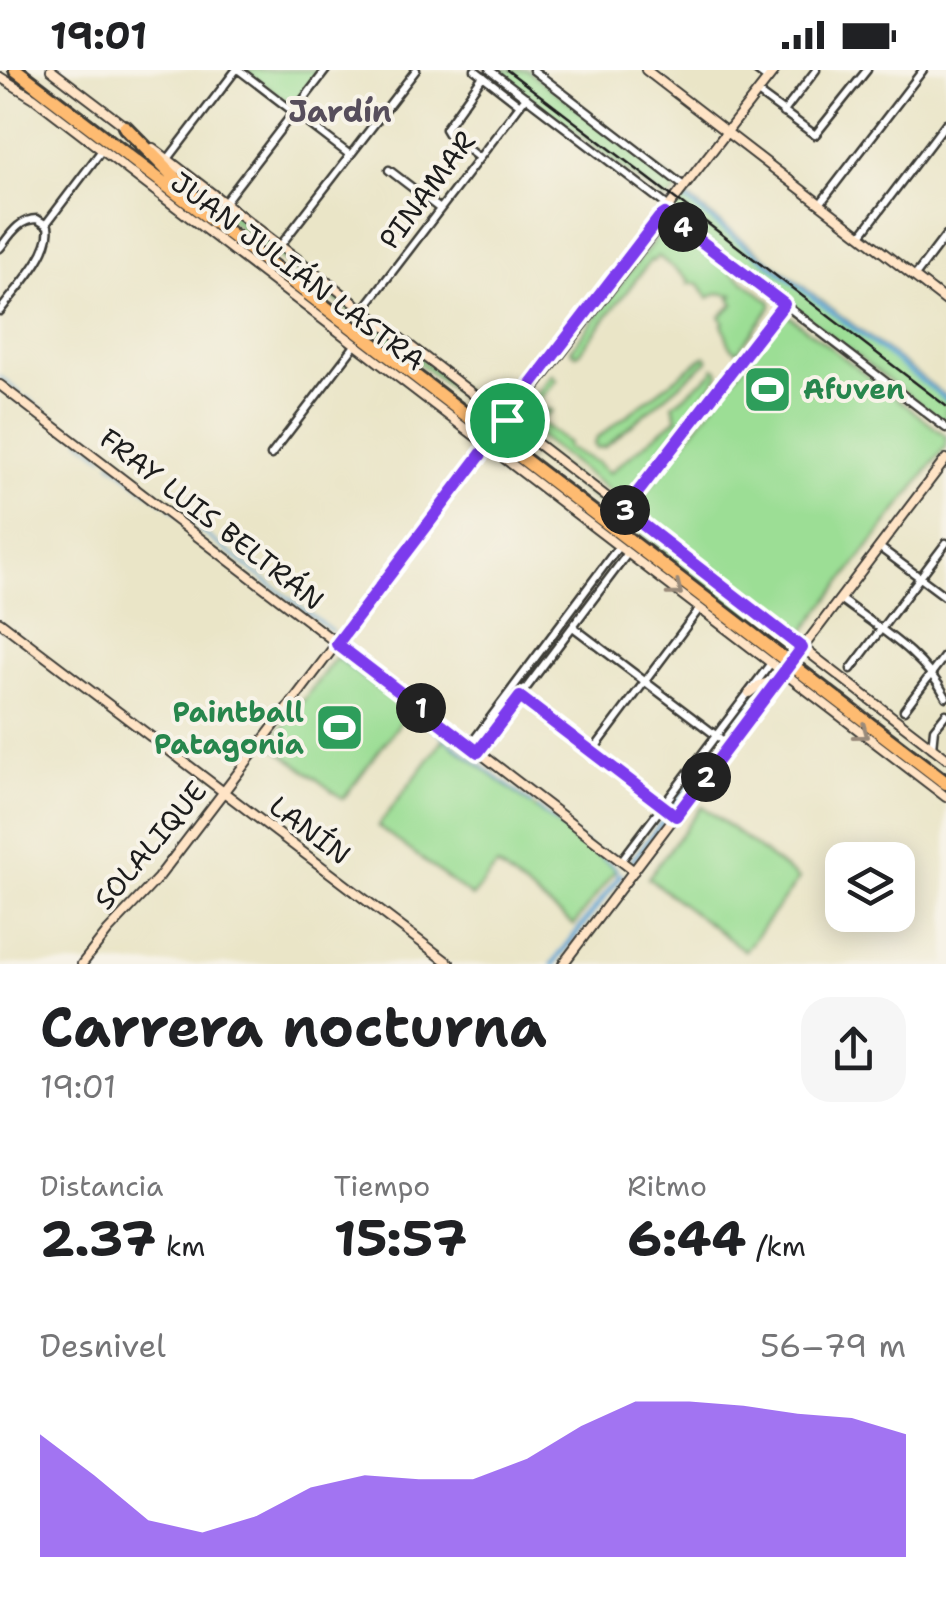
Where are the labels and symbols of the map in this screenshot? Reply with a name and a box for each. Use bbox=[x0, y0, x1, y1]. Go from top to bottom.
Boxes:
district label: Jardín bbox=[288, 91, 392, 132]
street label: PINAMAR bbox=[370, 123, 484, 257]
street label: JUAN JULIÁN LASTRA bbox=[163, 163, 433, 379]
pin: 4 bbox=[658, 202, 708, 252]
sports icon: Afuven bbox=[742, 363, 794, 415]
place label: Afuven bbox=[803, 370, 905, 408]
pin bbox=[465, 378, 550, 463]
street label: FRAY LUIS BELTRÁN bbox=[92, 419, 332, 619]
pin: 3 bbox=[600, 485, 650, 535]
one-way arrow bbox=[665, 578, 683, 596]
pin: 1 bbox=[396, 683, 446, 733]
place label: Paintball Patagonia bbox=[154, 693, 304, 763]
sports icon: Paintball Patagonia bbox=[313, 702, 365, 754]
one-way arrow bbox=[851, 721, 869, 739]
pin: 2 bbox=[681, 752, 731, 802]
street label: SOLALIQUE bbox=[85, 773, 215, 917]
street label: LANÍN bbox=[262, 787, 358, 873]

